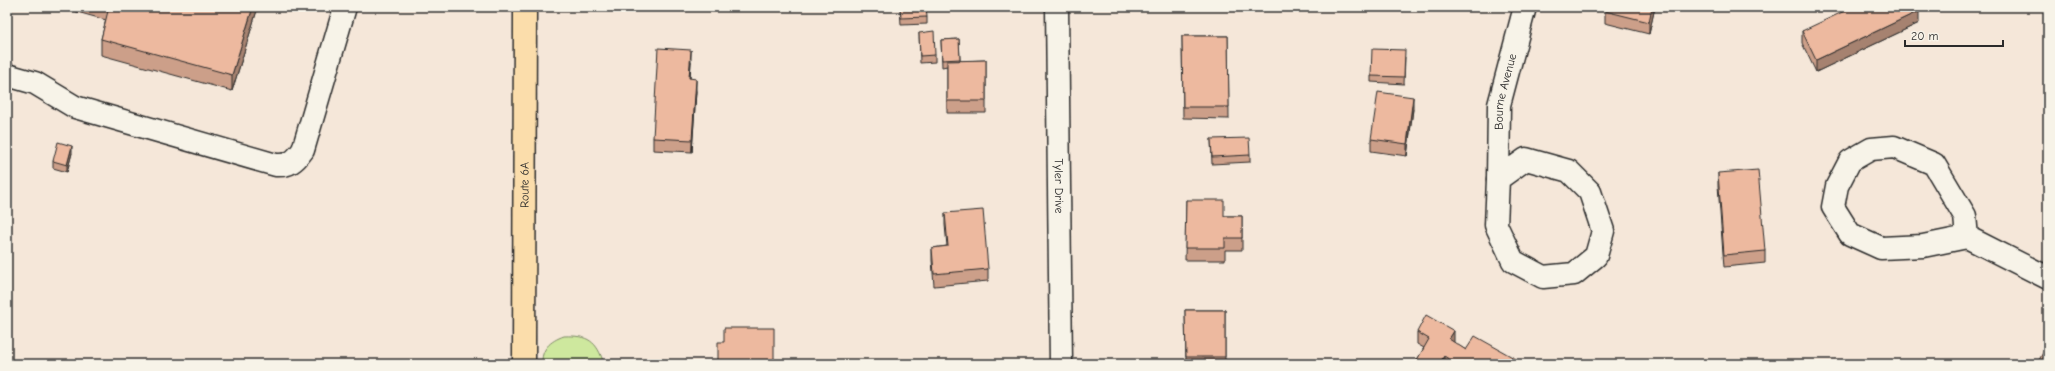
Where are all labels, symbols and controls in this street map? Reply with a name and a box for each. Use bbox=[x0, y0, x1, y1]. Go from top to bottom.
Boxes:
scale bar bbox=[1905, 22, 2003, 48]
text: 20 m bbox=[1911, 29, 1939, 43]
street label: Bourne Avenue bbox=[1492, 52, 1519, 130]
street label: Tyler Drive bbox=[1052, 158, 1066, 214]
street label: Route 6A bbox=[517, 162, 532, 208]

